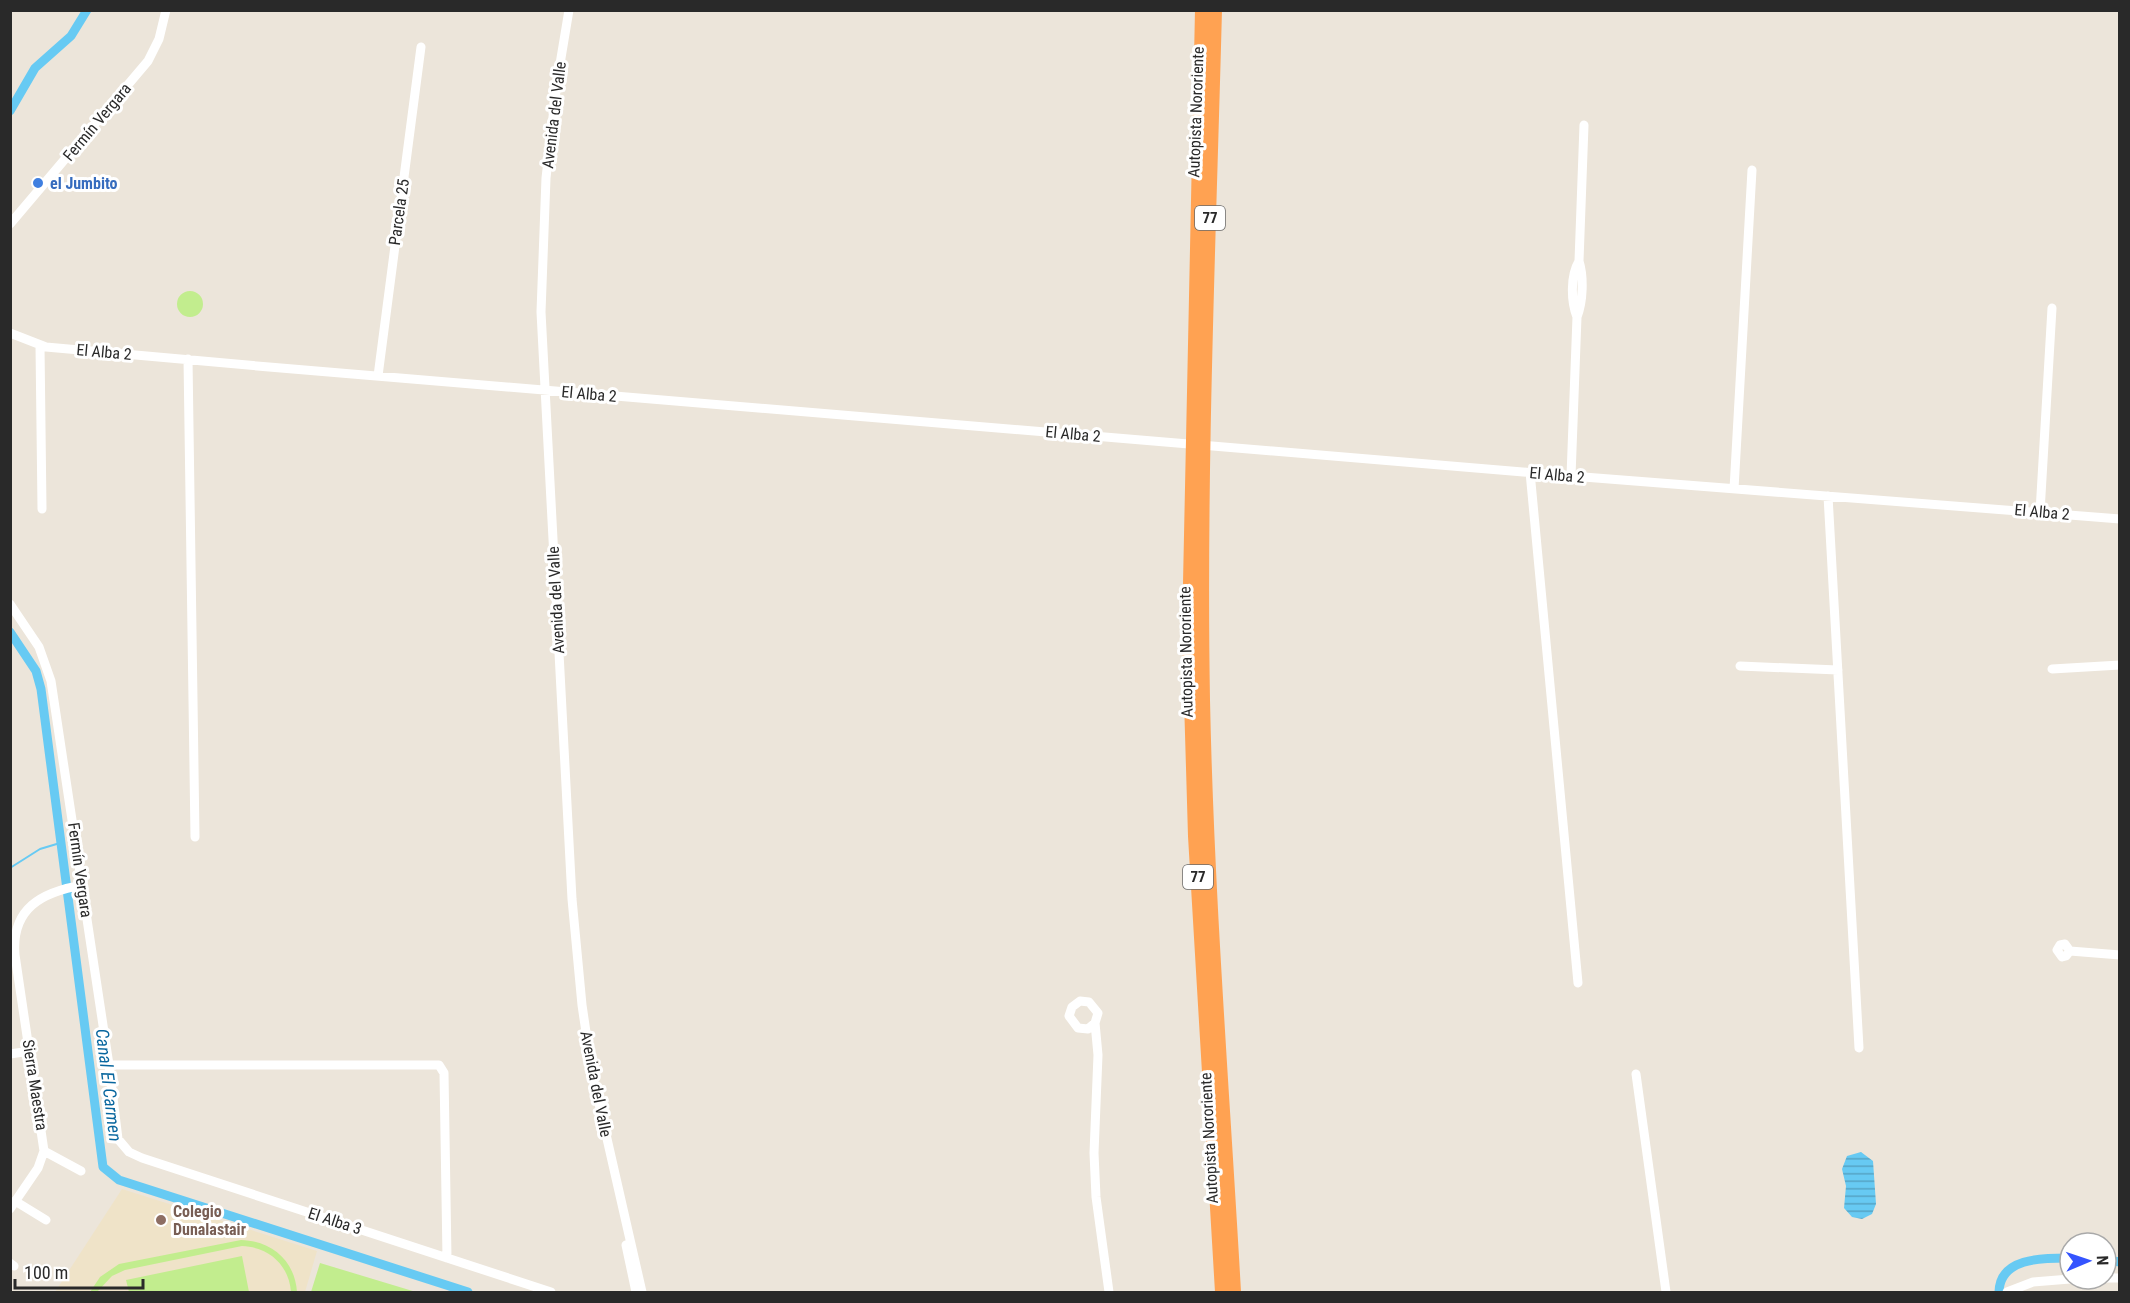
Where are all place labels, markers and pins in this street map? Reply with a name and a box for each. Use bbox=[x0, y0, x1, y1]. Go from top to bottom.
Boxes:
place label: el Jumbito bbox=[50, 174, 118, 193]
marker: el Jumbito bbox=[31, 176, 45, 190]
place label: Colegio Dunalastair bbox=[173, 1202, 246, 1239]
marker: Colegio Dunalastair bbox=[154, 1213, 168, 1227]

